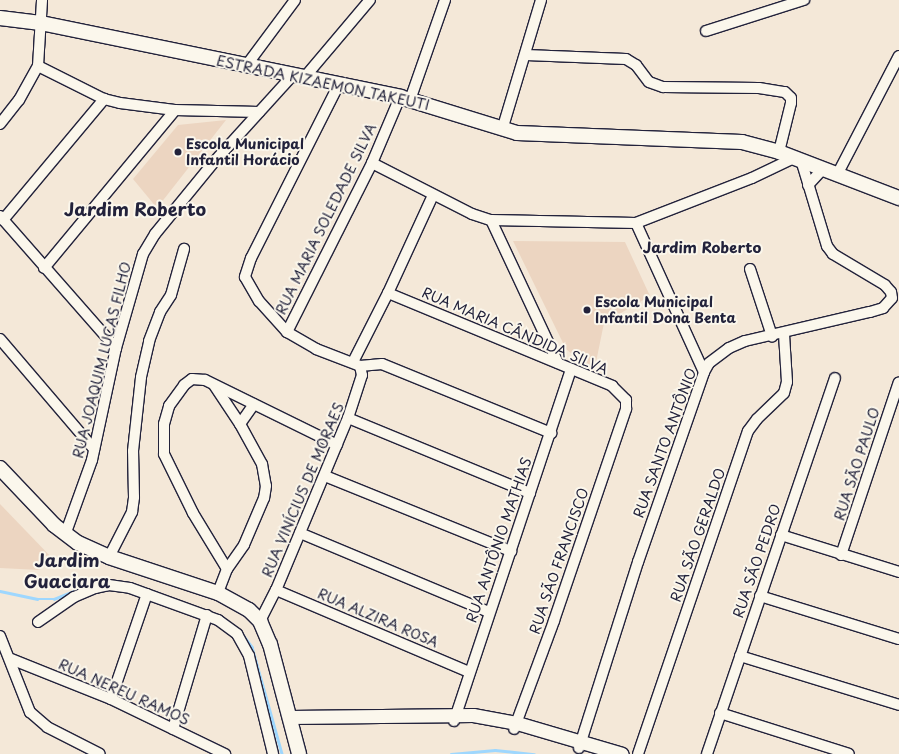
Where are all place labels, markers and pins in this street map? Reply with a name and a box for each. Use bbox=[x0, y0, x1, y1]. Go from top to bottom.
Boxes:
place label: Escola Municipal Infantil Horácio bbox=[186, 136, 305, 168]
marker: Escola Municipal Infantil Horácio bbox=[173, 147, 183, 157]
place label: Escola Municipal Infantil Dona Benta bbox=[595, 294, 737, 326]
marker: Escola Municipal Infantil Dona Benta bbox=[582, 305, 592, 315]

